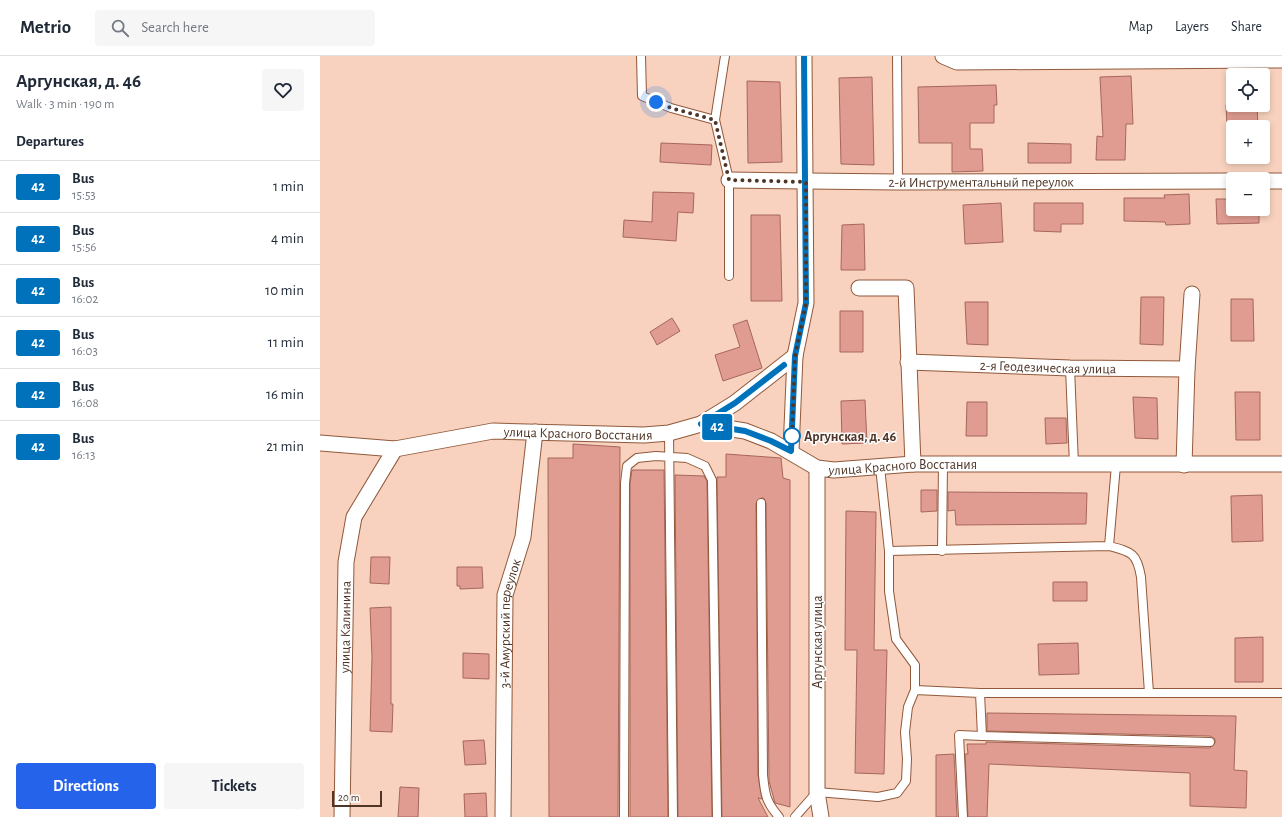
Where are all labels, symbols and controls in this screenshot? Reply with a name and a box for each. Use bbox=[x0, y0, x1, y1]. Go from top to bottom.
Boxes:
search box bbox=[95, 10, 375, 46]
icon: search bbox=[109, 17, 131, 39]
text: Metrio bbox=[20, 18, 71, 37]
text: Search here bbox=[141, 20, 209, 35]
text: Map bbox=[1128, 20, 1153, 34]
text: Layers bbox=[1175, 20, 1209, 34]
text: Share bbox=[1231, 20, 1262, 34]
map controls bbox=[1226, 68, 1270, 216]
button: locate bbox=[1226, 68, 1270, 112]
button: heart bbox=[262, 69, 304, 111]
text: Аргунская, д. 46 bbox=[16, 72, 141, 91]
your location bbox=[646, 92, 666, 112]
text: Walk · 3 min · 190 m bbox=[16, 98, 114, 111]
button: + bbox=[1226, 120, 1270, 164]
text: Departures bbox=[16, 134, 84, 149]
text: Bus bbox=[72, 171, 94, 186]
button: − bbox=[1226, 172, 1270, 216]
street label: 2-й Инструментальный переулок bbox=[888, 175, 1074, 190]
text: 1 min bbox=[273, 179, 304, 194]
text: 42 bbox=[31, 180, 45, 194]
text: 15:53 bbox=[72, 189, 96, 202]
text: Bus bbox=[72, 223, 94, 238]
text: 4 min bbox=[271, 231, 304, 246]
text: 42 bbox=[31, 232, 45, 246]
text: 15:56 bbox=[72, 241, 96, 254]
text: Bus bbox=[72, 275, 94, 290]
text: 10 min bbox=[265, 283, 304, 298]
text: 42 bbox=[31, 284, 45, 298]
text: 16:02 bbox=[72, 293, 98, 306]
text: Bus bbox=[72, 327, 94, 342]
text: 11 min bbox=[268, 335, 304, 350]
text: 42 bbox=[31, 336, 45, 350]
text: 16:03 bbox=[72, 345, 98, 358]
street label: 2-я Геодезическая улица bbox=[979, 359, 1117, 376]
text: Bus bbox=[72, 379, 94, 394]
text: 16 min bbox=[266, 387, 304, 402]
text: 42 bbox=[31, 388, 45, 402]
text: 16:08 bbox=[72, 397, 99, 410]
line badge: 42 bbox=[699, 414, 735, 440]
text: 42 bbox=[710, 420, 724, 434]
street label: улица Красного Восстания bbox=[502, 425, 653, 443]
marker: Аргунская, д. 46 bbox=[783, 427, 801, 445]
place label: Аргунская, д. 46 bbox=[804, 430, 897, 444]
text: Bus bbox=[72, 431, 94, 446]
text: 21 min bbox=[266, 439, 304, 454]
text: 42 bbox=[31, 440, 45, 454]
text: 16:13 bbox=[72, 449, 95, 462]
street label: улица Красного Восстания bbox=[827, 458, 977, 478]
street label: 3-й Амурский переулок bbox=[498, 557, 524, 689]
street label: улица Калинина bbox=[338, 580, 354, 674]
street label: Аргунская улица bbox=[811, 595, 825, 689]
button: Directions bbox=[16, 763, 156, 809]
button: Tickets bbox=[164, 763, 304, 809]
scale bar bbox=[332, 789, 382, 808]
text: 20 m bbox=[338, 792, 359, 803]

